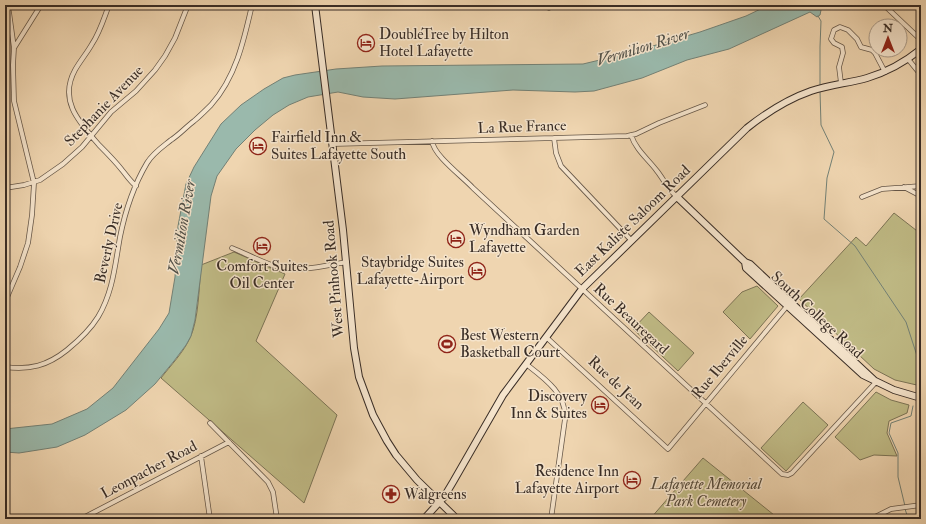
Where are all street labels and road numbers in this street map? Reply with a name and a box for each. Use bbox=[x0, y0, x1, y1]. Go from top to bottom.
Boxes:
street label: Stephanie Avenue bbox=[61, 61, 148, 151]
street label: La Rue France bbox=[477, 116, 567, 138]
street label: East Kaliste Saloom Road bbox=[571, 161, 695, 281]
street label: Beverly Drive bbox=[91, 201, 127, 285]
street label: West Pinhook Road bbox=[319, 219, 349, 339]
street label: South College Road bbox=[767, 267, 868, 363]
street label: Rue Beauregard bbox=[589, 279, 673, 359]
street label: Rue Iberville bbox=[688, 331, 752, 403]
street label: Rue de Jean bbox=[583, 352, 648, 415]
street label: Leonpacher Road bbox=[98, 436, 201, 504]

